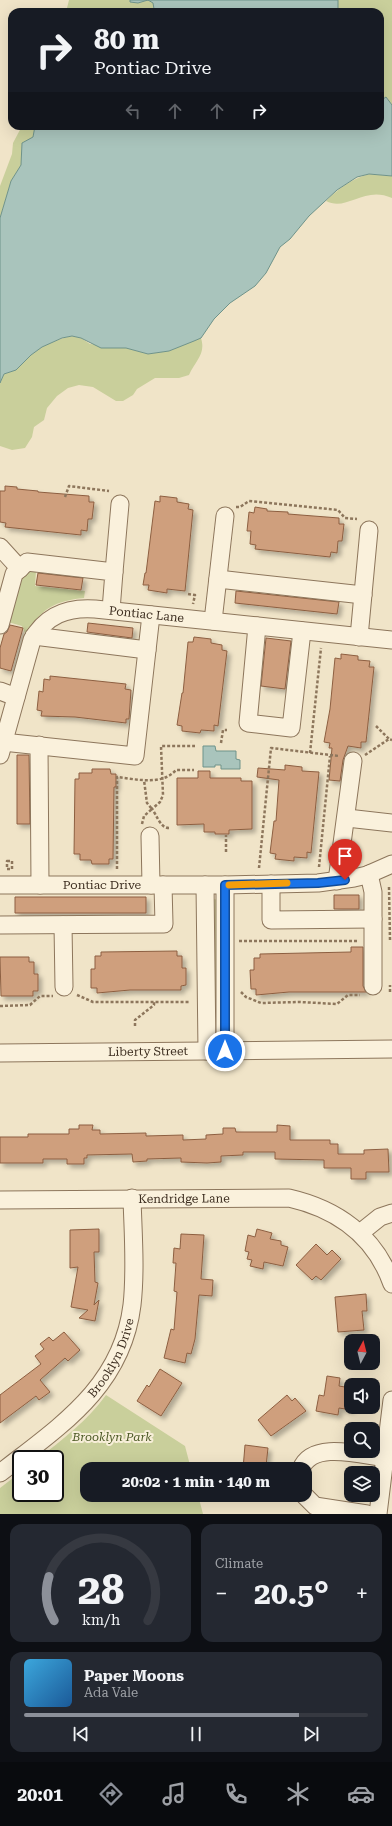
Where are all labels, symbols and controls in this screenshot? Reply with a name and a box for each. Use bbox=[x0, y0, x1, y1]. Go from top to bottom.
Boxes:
text: 80 m bbox=[94, 23, 159, 56]
icon: right bbox=[28, 24, 80, 76]
text: Pontiac Drive bbox=[94, 57, 212, 78]
icon: left bbox=[122, 100, 144, 122]
icon: ahead bbox=[164, 100, 186, 122]
icon: ahead bbox=[206, 100, 228, 122]
icon: right bbox=[248, 100, 270, 122]
street label: Pontiac Lane bbox=[108, 604, 185, 625]
pin bbox=[328, 839, 362, 880]
icon: arrive bbox=[334, 845, 356, 867]
street label: Pontiac Drive bbox=[63, 878, 142, 892]
position arrow bbox=[204, 1030, 246, 1072]
street label: Liberty Street bbox=[108, 1044, 189, 1059]
street label: Kendridge Lane bbox=[138, 1191, 230, 1206]
street label: Brooklyn Drive bbox=[85, 1317, 137, 1400]
north arrow bbox=[344, 1334, 380, 1370]
map controls bbox=[344, 1334, 380, 1502]
button: sound bbox=[344, 1378, 380, 1414]
button: search bbox=[344, 1422, 380, 1458]
park label: Brooklyn Park bbox=[71, 1430, 152, 1444]
speed limit sign: 30 bbox=[12, 1450, 64, 1502]
button: layers bbox=[344, 1466, 380, 1502]
text: 20:02 · 1 min · 140 m bbox=[122, 1473, 270, 1491]
text: Climate bbox=[215, 1556, 263, 1571]
text: 28 bbox=[77, 1565, 124, 1614]
text: 20.5° bbox=[254, 1576, 329, 1611]
text: − bbox=[215, 1581, 227, 1606]
text: + bbox=[356, 1581, 368, 1606]
text: km/h bbox=[81, 1612, 120, 1628]
text: Paper Moons bbox=[84, 1667, 184, 1685]
text: Ada Vale bbox=[84, 1685, 138, 1700]
icon: previous bbox=[70, 1723, 92, 1745]
icon: pause bbox=[185, 1723, 207, 1745]
icon: next bbox=[300, 1723, 322, 1745]
icon: directions bbox=[97, 1780, 125, 1808]
icon: music bbox=[160, 1780, 188, 1808]
icon: phone bbox=[222, 1780, 250, 1808]
icon: climate bbox=[284, 1780, 312, 1808]
icon: car bbox=[347, 1780, 375, 1808]
text: 20:01 bbox=[17, 1784, 63, 1805]

